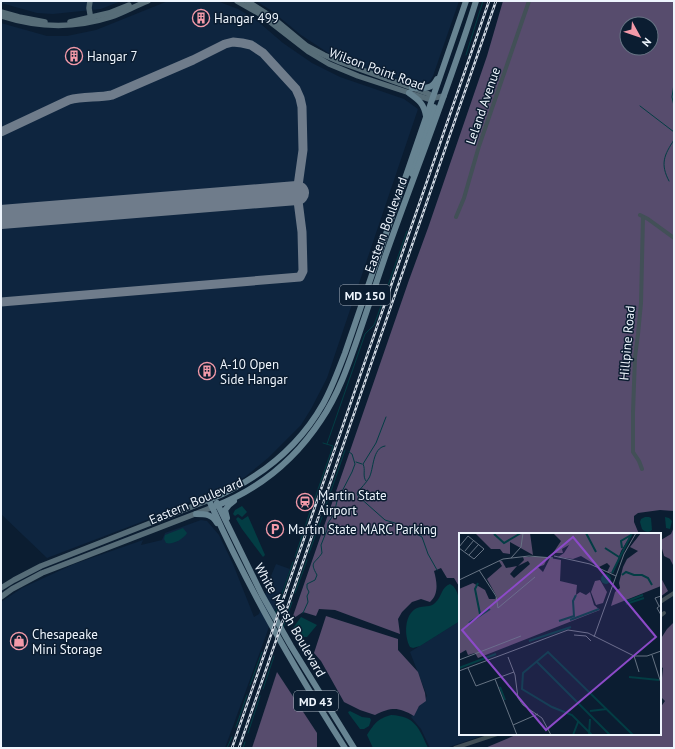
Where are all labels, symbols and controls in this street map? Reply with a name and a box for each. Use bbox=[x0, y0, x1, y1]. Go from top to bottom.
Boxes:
building icon: Hangar 499 bbox=[191, 8, 211, 28]
place label: Hangar 499 bbox=[214, 10, 279, 27]
north arrow bbox=[619, 16, 659, 56]
text: N bbox=[639, 35, 654, 50]
street label: Wilson Point Road bbox=[327, 44, 427, 94]
building icon: Hangar 7 bbox=[64, 46, 84, 66]
place label: Hangar 7 bbox=[87, 48, 138, 65]
street label: Leland Avenue bbox=[462, 65, 504, 147]
street label: Eastern Boulevard bbox=[361, 175, 411, 275]
road number: MD 150 bbox=[340, 285, 390, 305]
street label: Hillpine Road bbox=[615, 305, 639, 381]
place label: A-10 Open Side Hangar bbox=[220, 356, 288, 388]
building icon: A-10 Open Side Hangar bbox=[197, 361, 217, 381]
street label: Eastern Boulevard bbox=[146, 474, 246, 528]
place label: Martin State Airport bbox=[318, 487, 387, 519]
station icon: Martin State Airport bbox=[295, 492, 315, 512]
parking icon: Martin State MARC Parking bbox=[265, 519, 285, 539]
place label: Martin State MARC Parking bbox=[288, 521, 437, 538]
inset map bbox=[459, 533, 661, 735]
street label: White Marsh Boulevard bbox=[250, 560, 330, 680]
place label: Chesapeake Mini Storage bbox=[32, 626, 102, 658]
shop icon: Chesapeake Mini Storage bbox=[9, 631, 29, 651]
road number: MD 43 bbox=[294, 691, 338, 711]

